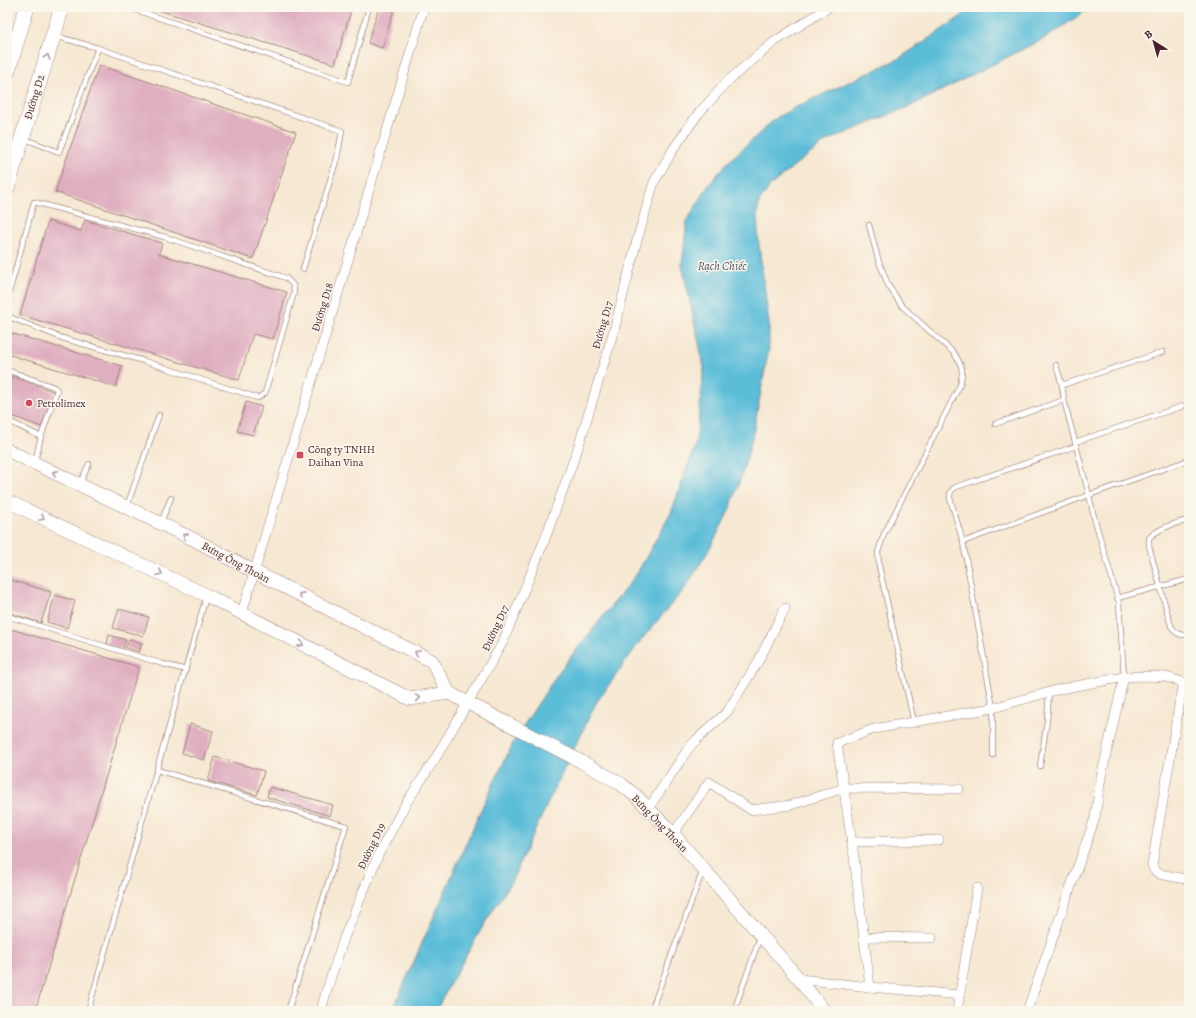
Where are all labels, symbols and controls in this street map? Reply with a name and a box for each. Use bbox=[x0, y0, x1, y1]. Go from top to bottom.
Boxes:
north arrow bbox=[1134, 22, 1174, 62]
text: B bbox=[1141, 26, 1156, 42]
one-way arrow bbox=[42, 54, 51, 61]
street label: Đường D2 bbox=[21, 73, 48, 121]
water label: Rạch Chiếc bbox=[698, 258, 747, 274]
street label: Đường D18 bbox=[308, 281, 337, 333]
street label: Đường D17 bbox=[588, 299, 617, 351]
place label: Petrolimex bbox=[37, 396, 86, 411]
marker: Petrolimex bbox=[24, 398, 34, 408]
place label: Công ty TNHH Daihan Vina bbox=[308, 442, 375, 470]
marker: Công ty TNHH Daihan Vina bbox=[295, 450, 305, 460]
one-way arrow bbox=[52, 470, 60, 478]
one-way arrow bbox=[38, 513, 46, 521]
one-way arrow bbox=[182, 533, 190, 541]
street label: Bưng Ông Thoàn bbox=[199, 538, 272, 587]
one-way arrow bbox=[155, 568, 163, 576]
one-way arrow bbox=[298, 592, 305, 600]
street label: Đường D17 bbox=[478, 602, 513, 654]
one-way arrow bbox=[297, 639, 305, 646]
one-way arrow bbox=[414, 651, 421, 658]
one-way arrow bbox=[415, 694, 421, 703]
street label: Bưng Ông Thoàn bbox=[628, 791, 691, 856]
street label: Đường D19 bbox=[354, 821, 389, 872]

